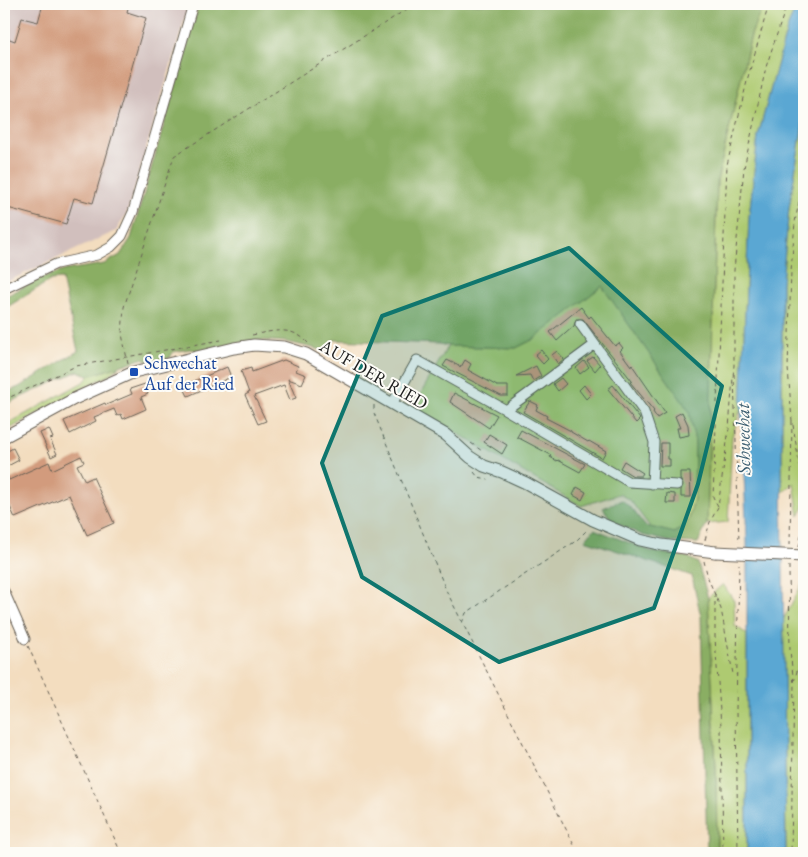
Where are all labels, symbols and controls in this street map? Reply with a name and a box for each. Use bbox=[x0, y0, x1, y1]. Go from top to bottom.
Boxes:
street label: AUF DER RIED bbox=[315, 333, 432, 414]
place label: Schwechat Auf der Ried bbox=[143, 351, 235, 395]
marker: Schwechat Auf der Ried bbox=[128, 366, 140, 378]
water label: Schwechat bbox=[730, 401, 756, 476]

